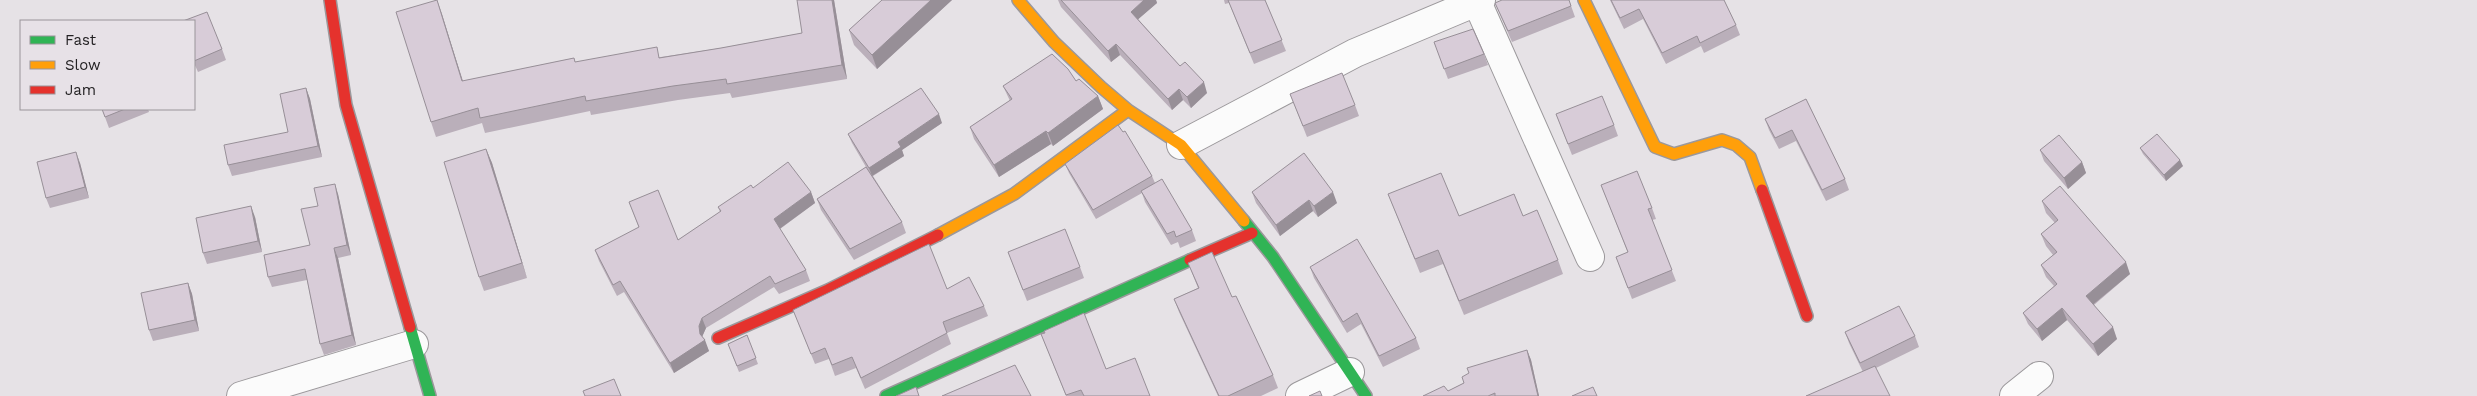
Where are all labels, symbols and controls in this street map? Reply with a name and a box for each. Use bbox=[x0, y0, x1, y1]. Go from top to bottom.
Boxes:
legend bbox=[20, 20, 195, 110]
text: Fast bbox=[65, 31, 97, 49]
text: Slow bbox=[65, 56, 101, 74]
text: Jam bbox=[65, 81, 96, 99]

